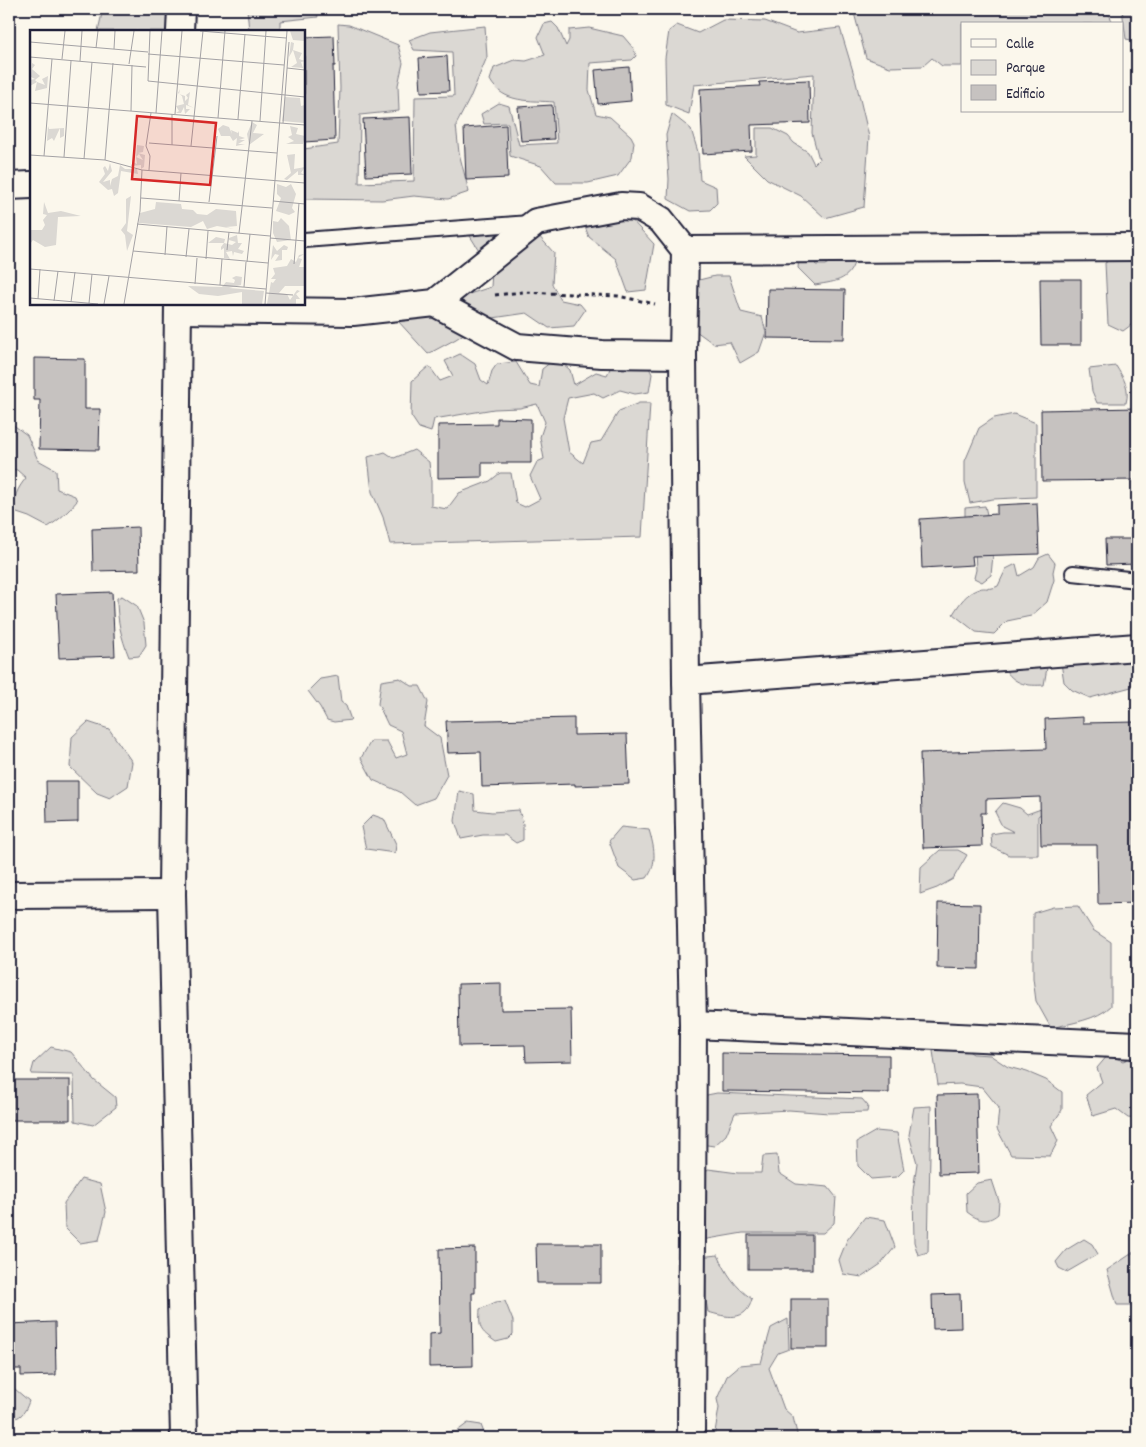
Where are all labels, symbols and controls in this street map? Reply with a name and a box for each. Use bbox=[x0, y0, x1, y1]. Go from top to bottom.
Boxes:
legend bbox=[961, 22, 1124, 112]
inset map bbox=[30, 30, 305, 305]
text: Calle bbox=[1006, 34, 1035, 56]
text: Parque bbox=[1006, 58, 1046, 80]
text: Edificio bbox=[1006, 84, 1045, 106]

